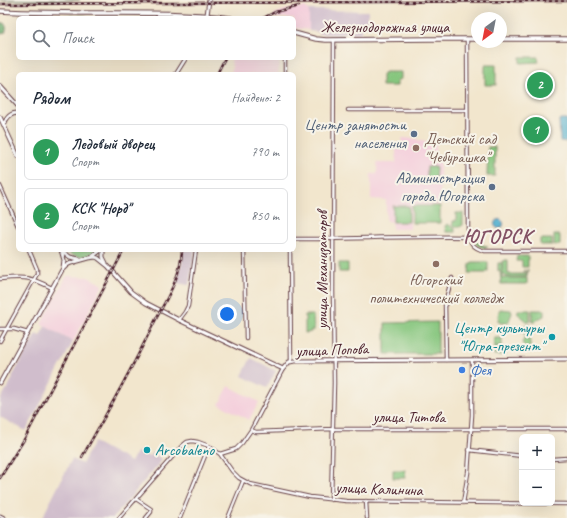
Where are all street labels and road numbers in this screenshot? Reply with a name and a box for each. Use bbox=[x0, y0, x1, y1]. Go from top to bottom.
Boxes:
street label: Железнодорожная улица bbox=[321, 17, 450, 37]
street label: улица Механизаторов bbox=[312, 207, 332, 330]
street label: улица Попова bbox=[294, 339, 370, 361]
street label: улица Титова bbox=[372, 407, 447, 427]
street label: улица Калинина bbox=[334, 477, 424, 501]

